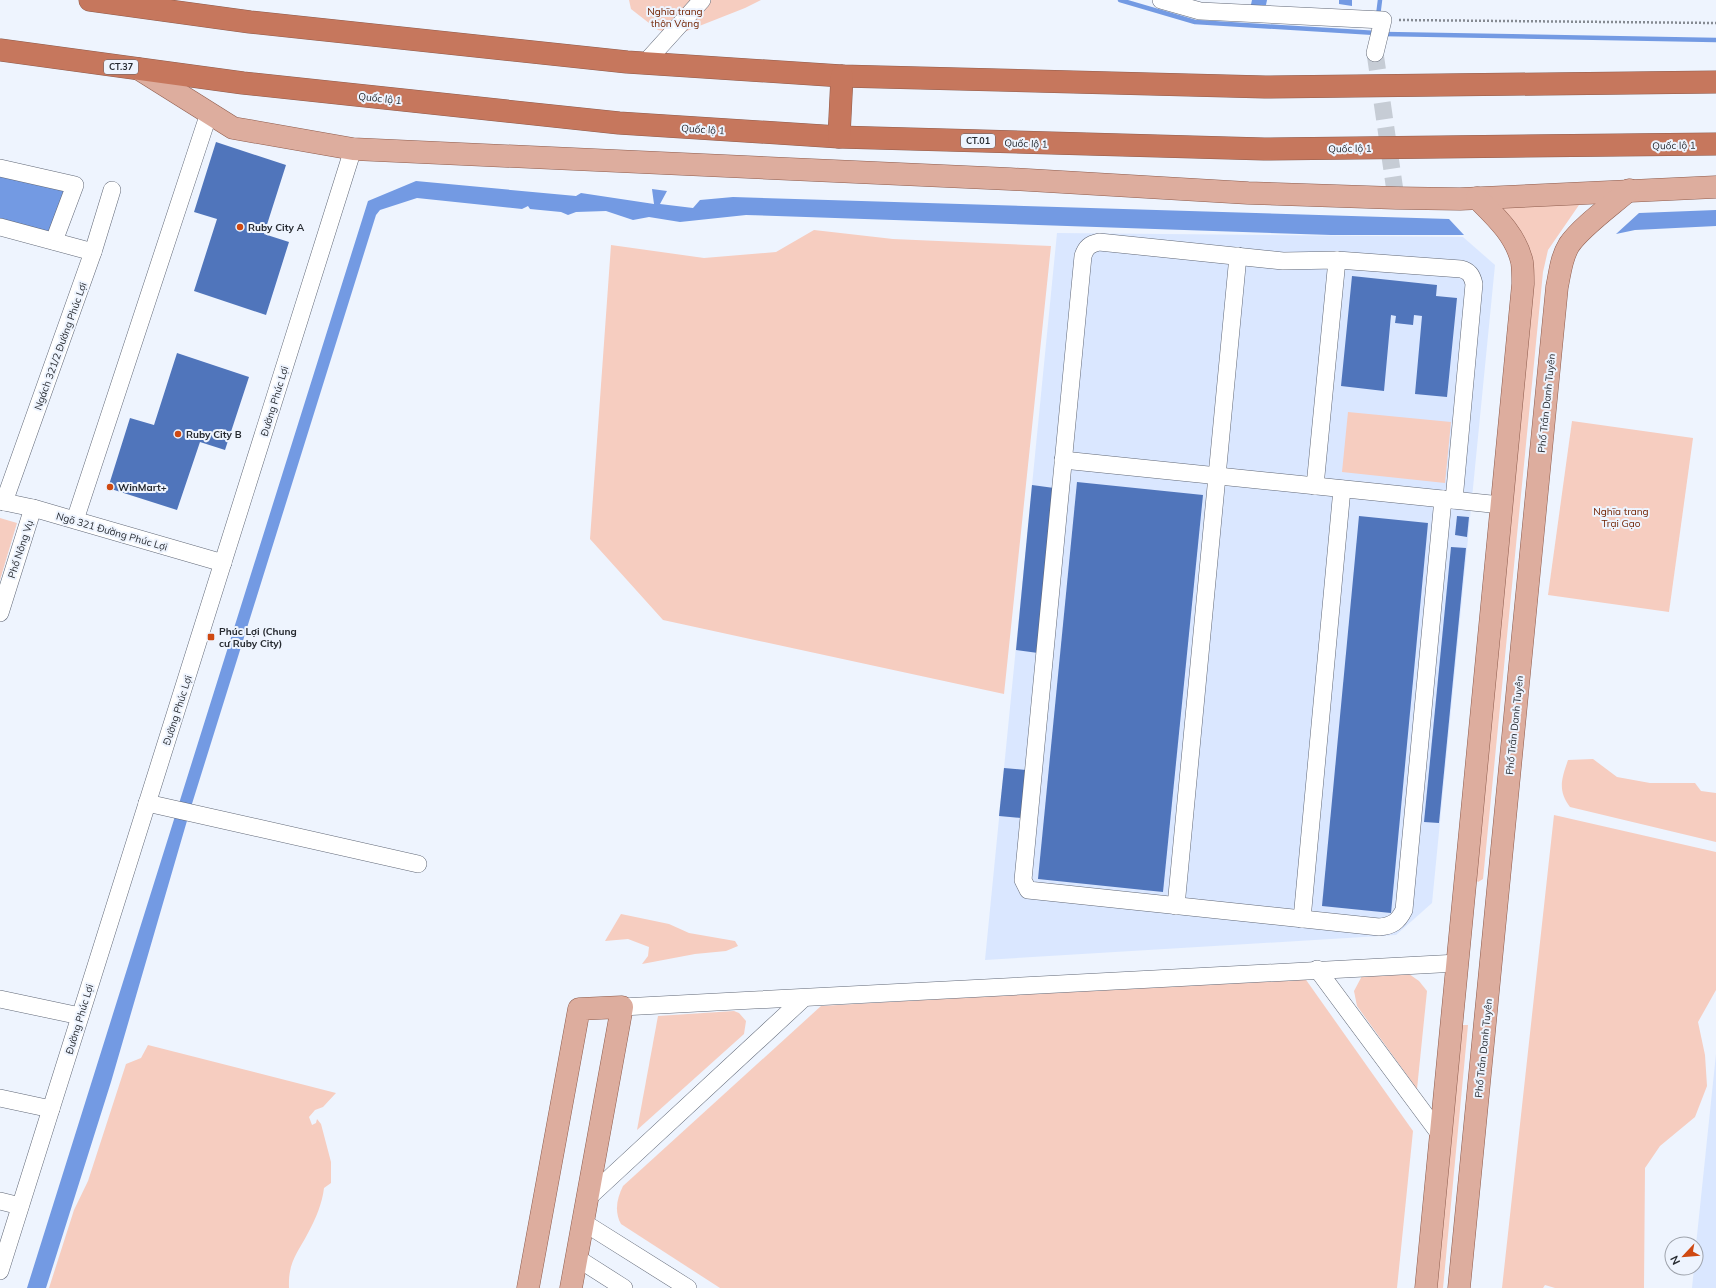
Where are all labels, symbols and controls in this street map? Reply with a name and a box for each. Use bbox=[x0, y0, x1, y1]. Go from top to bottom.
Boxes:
park label: Nghĩa trang thôn Vàng bbox=[647, 5, 703, 30]
road number: CT.37 bbox=[104, 60, 138, 74]
street label: Quốc lộ 1 bbox=[358, 90, 402, 107]
street label: Quốc lộ 1 bbox=[681, 121, 725, 137]
road number: CT.01 bbox=[961, 134, 995, 148]
street label: Quốc lộ 1 bbox=[1004, 136, 1048, 151]
street label: Quốc lộ 1 bbox=[1652, 139, 1696, 152]
street label: Quốc lộ 1 bbox=[1328, 142, 1372, 155]
place label: Ruby City A bbox=[248, 221, 305, 234]
marker: Ruby City A bbox=[235, 222, 245, 232]
street label: Ngách 321/2 Đường Phúc Lợi bbox=[31, 281, 90, 412]
street label: Phố Trần Danh Tuyên bbox=[1535, 353, 1558, 453]
street label: Đường Phúc Lợi bbox=[258, 365, 291, 438]
place label: Ruby City B bbox=[186, 428, 242, 441]
marker: Ruby City B bbox=[173, 429, 183, 439]
place label: WinMart+ bbox=[118, 481, 167, 494]
marker: WinMart+ bbox=[105, 482, 115, 492]
park label: Nghĩa trang Trại Gạo bbox=[1593, 505, 1649, 530]
street label: Ngõ 321 Đường Phúc Lợi bbox=[55, 509, 169, 554]
street label: Phố Nông Vụ bbox=[5, 518, 36, 580]
place label: Phúc Lợi (Chung cư Ruby City) bbox=[219, 625, 297, 650]
marker: Phúc Lợi (Chung cư Ruby City) bbox=[206, 632, 216, 642]
street label: Đường Phúc Lợi bbox=[160, 674, 195, 747]
street label: Phố Trần Danh Tuyên bbox=[1503, 675, 1526, 775]
street label: Đường Phúc Lợi bbox=[63, 983, 96, 1056]
street label: Phố Trần Danh Tuyên bbox=[1472, 998, 1495, 1098]
north arrow bbox=[1664, 1236, 1704, 1276]
text: N bbox=[1667, 1254, 1683, 1267]

